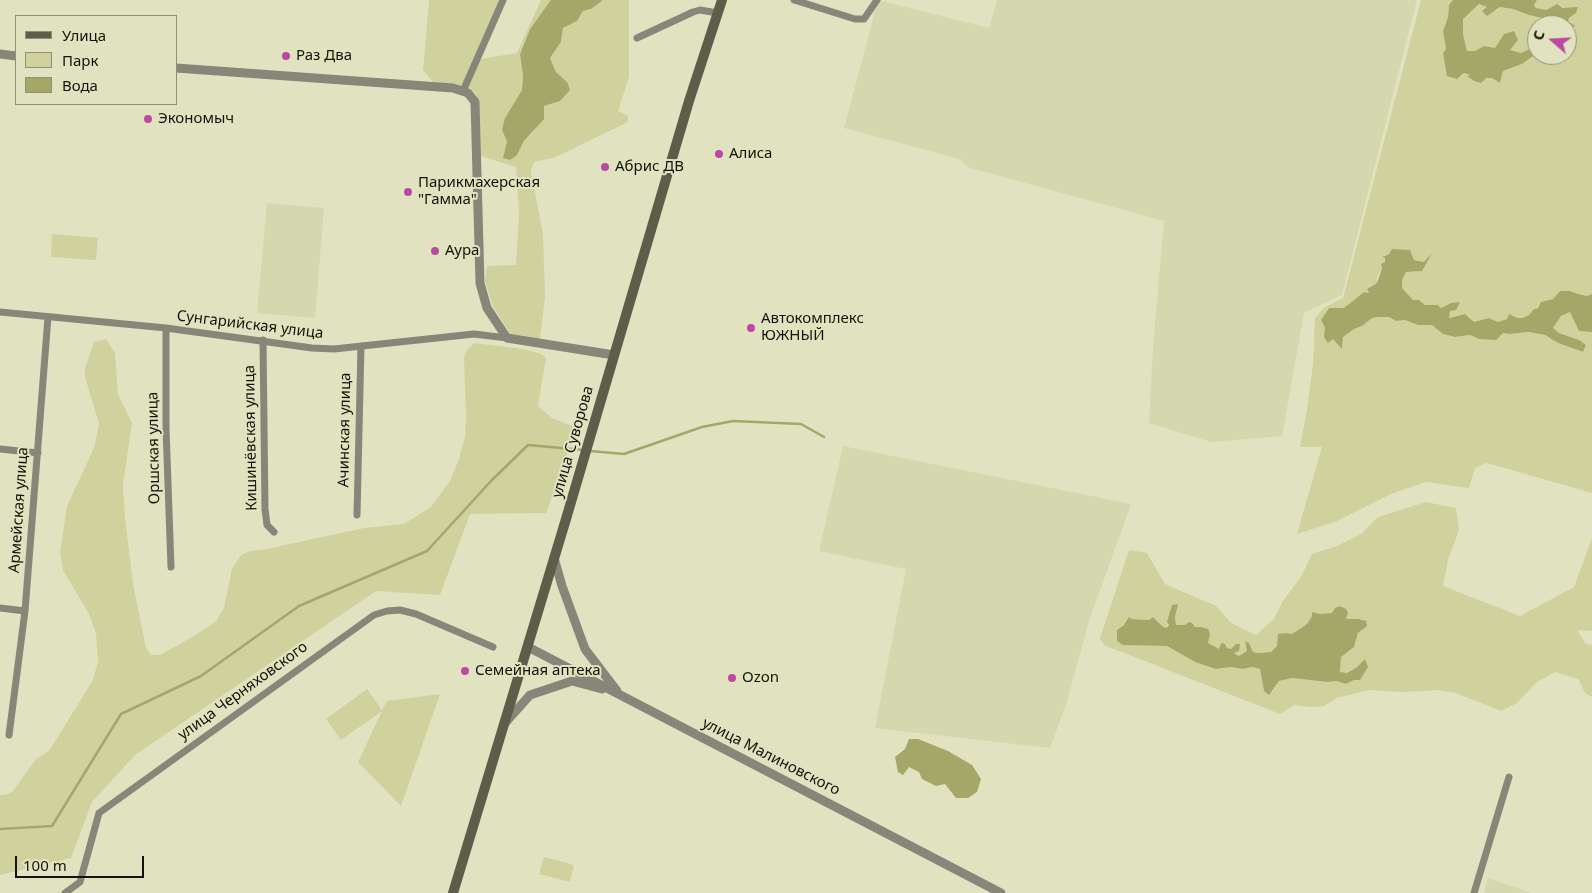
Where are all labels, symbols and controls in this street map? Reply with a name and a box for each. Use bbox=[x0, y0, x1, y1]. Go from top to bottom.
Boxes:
legend bbox=[15, 15, 178, 105]
north arrow bbox=[1527, 15, 1577, 65]
text: Улица bbox=[62, 25, 106, 45]
text: С bbox=[1528, 28, 1549, 43]
place label: Раз Два bbox=[296, 47, 352, 65]
text: Парк bbox=[62, 50, 98, 70]
marker: Раз Два bbox=[280, 50, 292, 62]
text: Вода bbox=[62, 75, 98, 95]
place label: Экономыч bbox=[158, 110, 234, 128]
marker: Экономыч bbox=[142, 113, 154, 125]
place label: Алиса bbox=[729, 145, 772, 163]
marker: Алиса bbox=[713, 148, 725, 160]
place label: Абрис ДВ bbox=[615, 158, 684, 176]
marker: Абрис ДВ bbox=[599, 161, 611, 173]
place label: Парикмахерская "Гамма" bbox=[418, 174, 540, 209]
marker: Парикмахерская "Гамма" bbox=[402, 186, 414, 198]
place label: Аура bbox=[445, 242, 479, 260]
marker: Аура bbox=[429, 245, 441, 257]
street label: Сунгарийская улица bbox=[176, 307, 324, 343]
place label: Автокомплекс ЮЖНЫЙ bbox=[761, 310, 864, 345]
marker: Автокомплекс ЮЖНЫЙ bbox=[745, 322, 757, 334]
street label: Кишинёвская улица bbox=[241, 365, 261, 511]
street label: Ачинская улица bbox=[335, 372, 355, 488]
street label: улица Суворова bbox=[548, 384, 598, 500]
street label: Оршская улица bbox=[144, 392, 164, 504]
street label: Армейская улица bbox=[6, 446, 32, 574]
street label: улица Черняховского bbox=[175, 638, 311, 744]
place label: Семейная аптека bbox=[475, 662, 601, 680]
marker: Семейная аптека bbox=[459, 665, 471, 677]
place label: Ozon bbox=[742, 669, 779, 687]
marker: Ozon bbox=[726, 672, 738, 684]
street label: улица Малиновского bbox=[699, 714, 843, 800]
scale bar bbox=[18, 846, 146, 878]
text: 100 m bbox=[23, 855, 67, 875]

